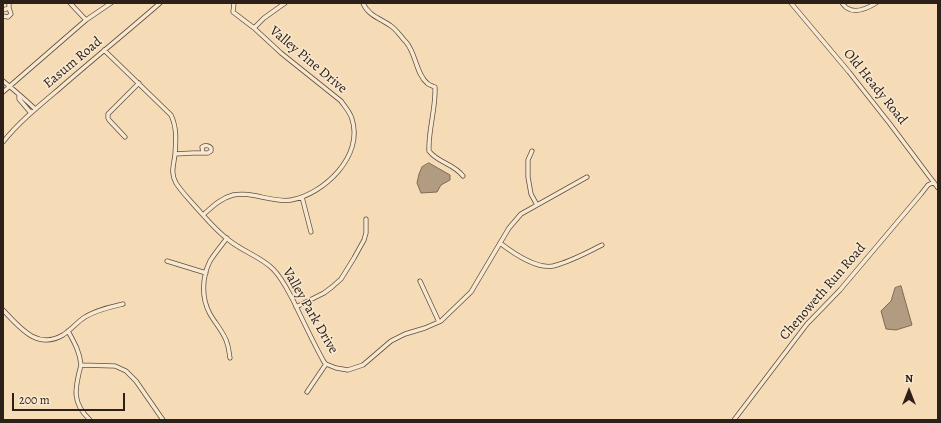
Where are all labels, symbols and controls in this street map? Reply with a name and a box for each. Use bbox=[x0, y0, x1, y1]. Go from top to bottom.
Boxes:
street label: Valley Pine Drive bbox=[266, 23, 350, 97]
street label: Easum Road bbox=[40, 34, 106, 92]
street label: Old Heady Road bbox=[839, 46, 911, 128]
street label: Chenoweth Run Road bbox=[776, 240, 870, 344]
street label: Valley Park Drive bbox=[279, 265, 341, 357]
north arrow bbox=[889, 371, 929, 411]
text: N bbox=[905, 371, 913, 386]
scale bar bbox=[14, 385, 127, 411]
text: 200 m bbox=[19, 392, 50, 408]

